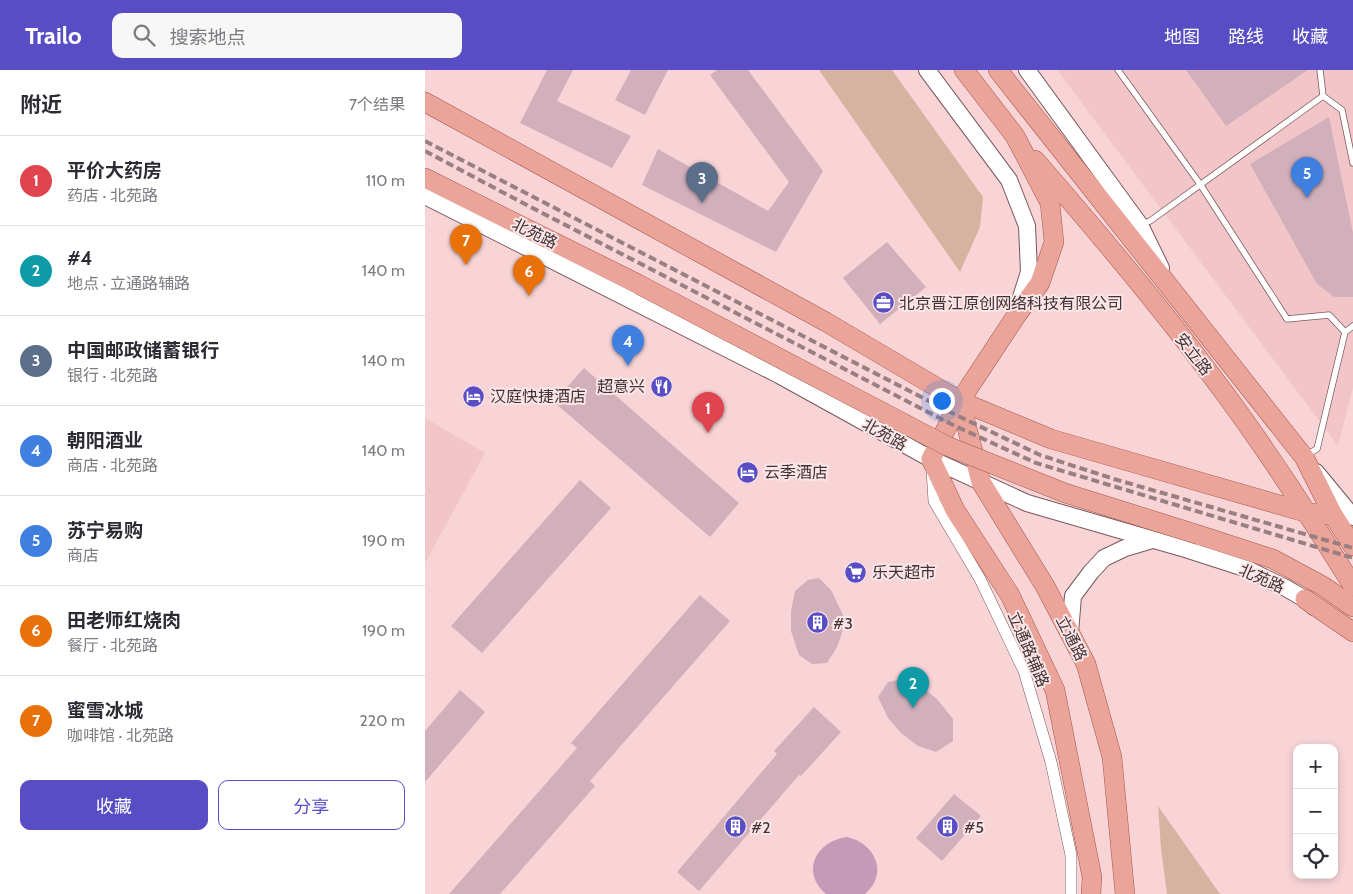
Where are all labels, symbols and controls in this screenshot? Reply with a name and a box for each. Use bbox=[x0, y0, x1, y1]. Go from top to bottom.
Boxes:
search box bbox=[112, 13, 462, 58]
text: Trailo bbox=[25, 21, 82, 50]
icon: search bbox=[130, 21, 158, 49]
text: 搜索地点 bbox=[170, 26, 246, 49]
text: 地图 bbox=[1164, 26, 1200, 48]
text: 路线 bbox=[1228, 26, 1264, 48]
text: 收藏 bbox=[1292, 26, 1328, 48]
text: 附近 bbox=[20, 92, 62, 117]
text: 7个结果 bbox=[349, 95, 405, 114]
pin: 5 bbox=[1291, 157, 1323, 198]
text: 平价大药房 bbox=[67, 159, 162, 182]
pin: 3 bbox=[686, 162, 718, 203]
text: 1 bbox=[33, 171, 39, 190]
text: 110 m bbox=[366, 171, 405, 190]
text: 药店 · 北苑路 bbox=[67, 186, 158, 205]
street label: 北苑路 bbox=[509, 214, 561, 253]
pin: 7 bbox=[450, 224, 482, 265]
text: #4 bbox=[67, 247, 92, 270]
pin: 6 bbox=[513, 255, 545, 296]
text: 2 bbox=[32, 261, 40, 280]
text: 140 m bbox=[362, 261, 405, 280]
text: 地点 · 立通路辅路 bbox=[67, 274, 190, 293]
office icon: 北京晋江原创网络科技有限公司 bbox=[871, 291, 895, 315]
place label: 北京晋江原创网络科技有限公司 bbox=[899, 294, 1123, 313]
pin: 4 bbox=[612, 325, 644, 366]
street label: 安立路 bbox=[1171, 330, 1216, 379]
text: 中国邮政储蓄银行 bbox=[67, 339, 219, 362]
text: 3 bbox=[32, 351, 40, 370]
text: 140 m bbox=[362, 351, 405, 370]
text: 银行 · 北苑路 bbox=[67, 366, 158, 385]
restaurant icon: 超意兴 bbox=[649, 374, 673, 398]
place label: 超意兴 bbox=[597, 377, 645, 396]
hotel icon: 汉庭快捷酒店 bbox=[462, 384, 486, 408]
place label: 汉庭快捷酒店 bbox=[490, 387, 586, 406]
your location bbox=[929, 388, 955, 414]
pin: 1 bbox=[692, 392, 724, 433]
street label: 北苑路 bbox=[859, 414, 910, 454]
text: 朝阳酒业 bbox=[67, 429, 143, 452]
text: 4 bbox=[31, 441, 41, 460]
text: 140 m bbox=[362, 441, 405, 460]
text: 商店 · 北苑路 bbox=[67, 456, 158, 475]
hotel icon: 云季酒店 bbox=[736, 460, 760, 484]
place label: 云季酒店 bbox=[764, 463, 828, 482]
text: 苏宁易购 bbox=[67, 519, 143, 542]
text: 5 bbox=[32, 531, 40, 550]
text: 190 m bbox=[362, 531, 405, 550]
text: 商店 bbox=[67, 546, 99, 565]
supermarket icon: 乐天超市 bbox=[844, 560, 868, 584]
street label: 北苑路 bbox=[1236, 560, 1288, 597]
place label: 乐天超市 bbox=[872, 563, 936, 582]
text: 田老师红烧肉 bbox=[67, 609, 181, 632]
street label: 立通路辅路 bbox=[1004, 609, 1053, 690]
building icon: #3 bbox=[805, 611, 829, 635]
street label: 立通路 bbox=[1052, 613, 1091, 664]
place label: #3 bbox=[833, 614, 853, 633]
text: 6 bbox=[32, 621, 41, 640]
text: 190 m bbox=[362, 621, 405, 640]
text: 餐厅 · 北苑路 bbox=[67, 636, 158, 655]
pin: 2 bbox=[897, 667, 929, 708]
text: 蜜雪冰城 bbox=[67, 699, 143, 722]
text: 7 bbox=[32, 711, 40, 730]
text: 220 m bbox=[359, 711, 405, 730]
text: 咖啡馆 · 北苑路 bbox=[67, 726, 174, 745]
map controls bbox=[1293, 744, 1338, 879]
button: + bbox=[1293, 744, 1338, 789]
button: 收藏 bbox=[20, 780, 208, 830]
button: 分享 bbox=[218, 780, 405, 830]
button: − bbox=[1293, 789, 1338, 834]
building icon: #2 bbox=[723, 815, 747, 839]
building icon: #5 bbox=[936, 815, 960, 839]
place label: #2 bbox=[751, 818, 771, 837]
place label: #5 bbox=[964, 818, 984, 837]
button: locate bbox=[1293, 834, 1338, 879]

